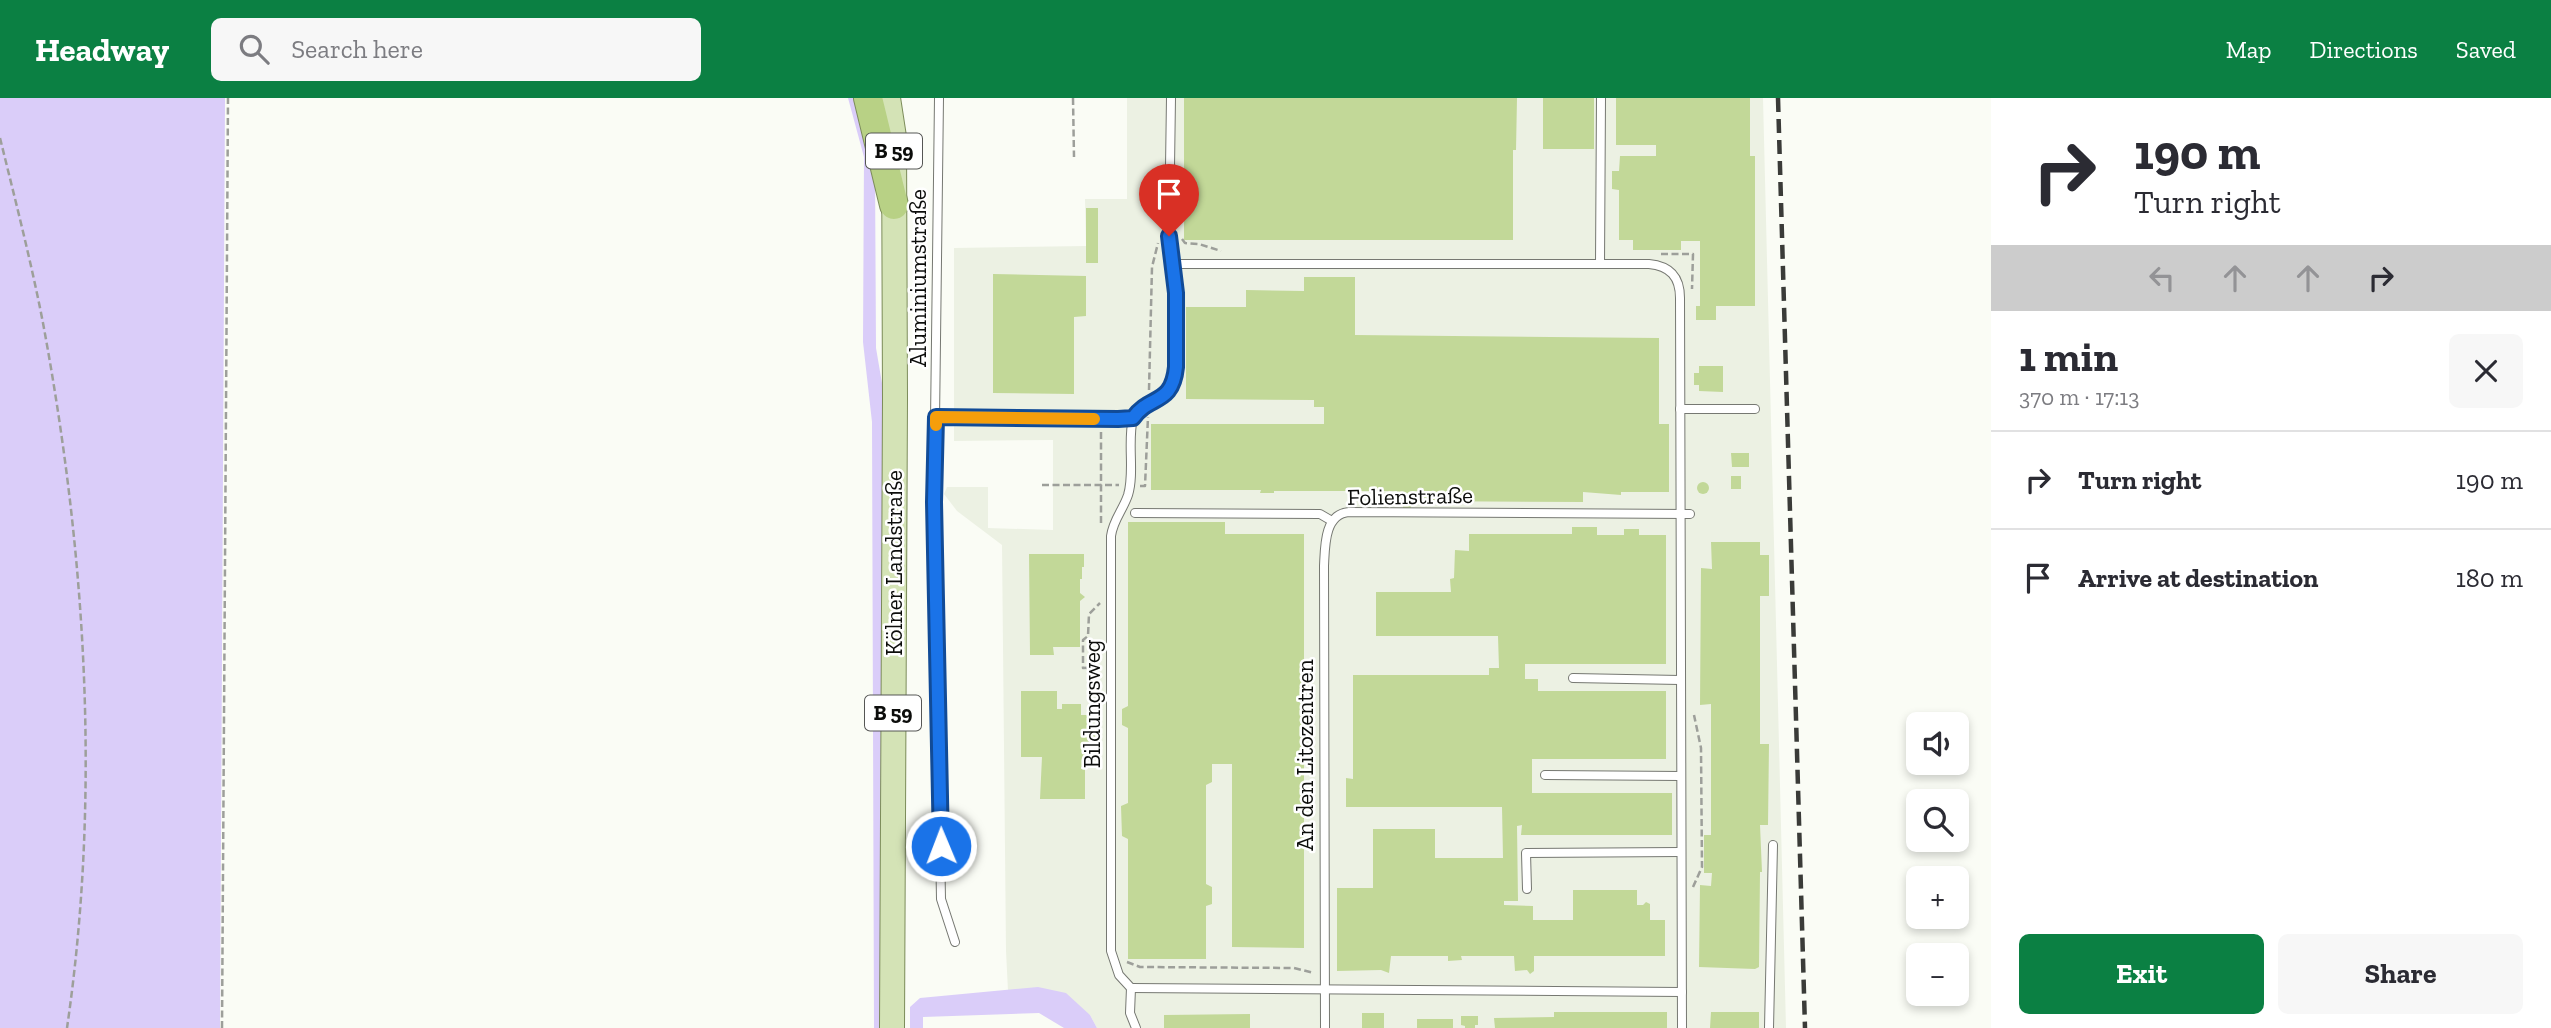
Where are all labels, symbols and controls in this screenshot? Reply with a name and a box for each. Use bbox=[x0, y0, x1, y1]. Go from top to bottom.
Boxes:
search box bbox=[211, 18, 701, 81]
text: Headway bbox=[35, 30, 169, 69]
icon: search bbox=[235, 30, 273, 68]
text: Search here bbox=[291, 33, 423, 65]
text: Map bbox=[2226, 35, 2272, 64]
text: Directions bbox=[2310, 35, 2418, 64]
text: Saved bbox=[2456, 35, 2516, 64]
text: 190 m bbox=[2134, 123, 2260, 182]
icon: right bbox=[2019, 126, 2110, 217]
road number: B 59 bbox=[866, 134, 922, 168]
pin bbox=[1139, 164, 1199, 236]
icon: arrive bbox=[1150, 175, 1188, 213]
text: Turn right bbox=[2134, 183, 2281, 221]
street label: Aluminiumstraße bbox=[904, 189, 932, 367]
icon: left bbox=[2143, 259, 2181, 297]
icon: ahead bbox=[2216, 259, 2254, 297]
icon: ahead bbox=[2289, 259, 2327, 297]
icon: right bbox=[2362, 259, 2400, 297]
text: 1 min bbox=[2019, 331, 2118, 382]
button: close bbox=[2449, 334, 2523, 408]
text: 370 m · 17:13 bbox=[2019, 383, 2139, 411]
icon: right bbox=[2019, 461, 2057, 499]
text: Turn right bbox=[2078, 464, 2201, 496]
text: 190 m bbox=[2456, 464, 2523, 496]
street label: Kölner Landstraße bbox=[880, 470, 908, 656]
street label: Folienstraße bbox=[1347, 481, 1473, 511]
icon: arrive bbox=[2019, 559, 2057, 597]
text: Arrive at destination bbox=[2078, 562, 2318, 594]
text: 180 m bbox=[2456, 562, 2523, 594]
street label: Bildungsweg bbox=[1078, 639, 1106, 768]
street label: An den Litozentren bbox=[1291, 659, 1319, 851]
road number: B 59 bbox=[865, 696, 921, 730]
map controls bbox=[1906, 712, 1969, 1006]
button: sound bbox=[1906, 712, 1969, 775]
button: search bbox=[1906, 789, 1969, 852]
position arrow bbox=[904, 809, 978, 883]
button: + bbox=[1906, 866, 1969, 929]
button: Exit bbox=[2019, 934, 2264, 1014]
button: Share bbox=[2278, 934, 2523, 1014]
button: − bbox=[1906, 943, 1969, 1006]

